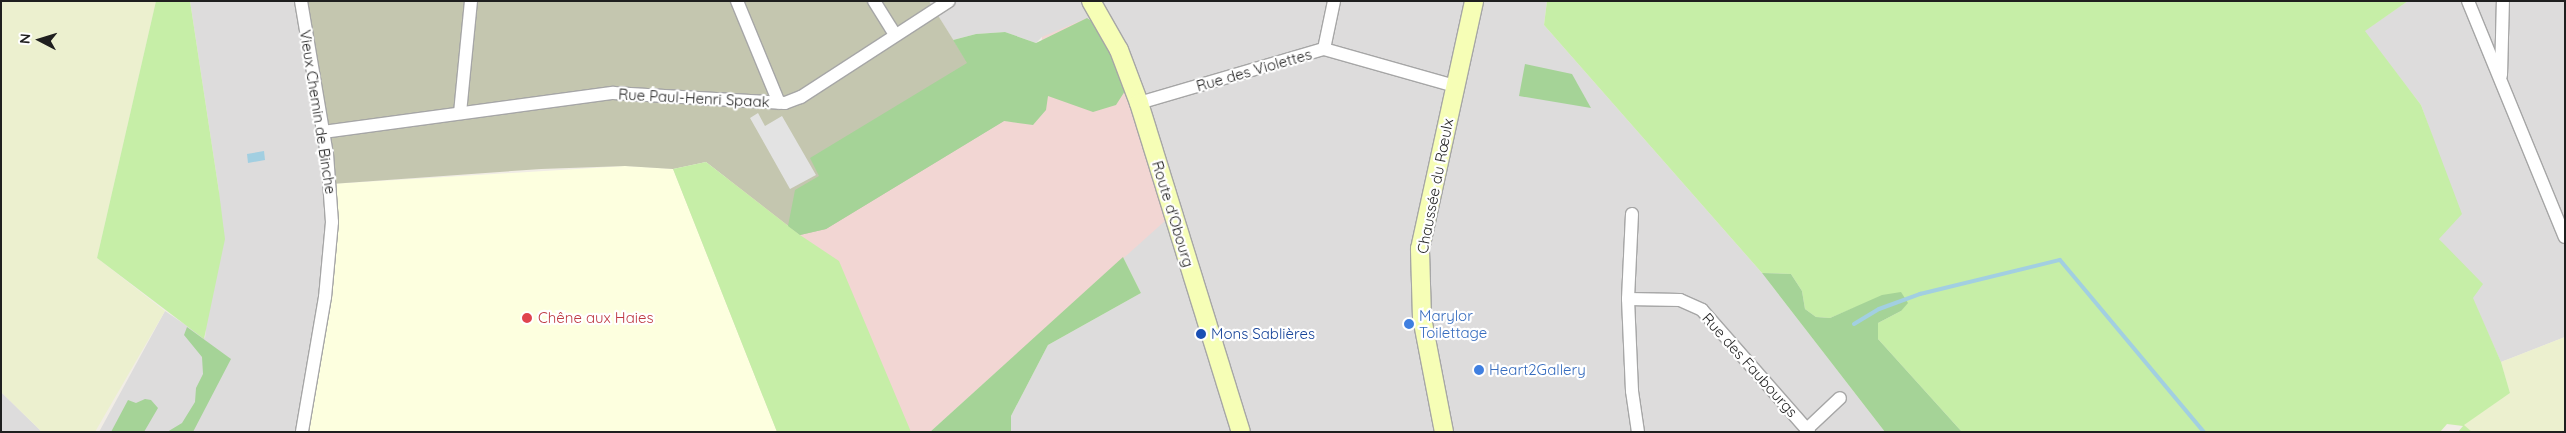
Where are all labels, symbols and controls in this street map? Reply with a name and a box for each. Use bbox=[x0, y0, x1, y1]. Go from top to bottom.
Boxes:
north arrow bbox=[15, 15, 65, 65]
street label: Vieux Chemin de Binche bbox=[296, 29, 340, 195]
text: N bbox=[16, 33, 34, 45]
street label: Rue des Violettes bbox=[1194, 45, 1314, 95]
street label: Rue Paul-Henri Spaak bbox=[618, 85, 770, 111]
street label: Chaussée du Rœulx bbox=[1413, 117, 1457, 255]
street label: Route d'Obourg bbox=[1148, 159, 1198, 269]
place label: Marylor Toilettage bbox=[1419, 306, 1487, 341]
place label: Chêne aux Haies bbox=[538, 309, 653, 327]
street label: Rue des Faubourgs bbox=[1699, 309, 1801, 421]
marker: Chêne aux Haies bbox=[520, 311, 534, 325]
marker: Marylor Toilettage bbox=[1403, 318, 1415, 330]
place label: Mons Sablières bbox=[1211, 325, 1315, 343]
marker: Mons Sablières bbox=[1195, 328, 1207, 340]
place label: Heart2Gallery bbox=[1489, 361, 1586, 379]
marker: Heart2Gallery bbox=[1473, 364, 1485, 376]

